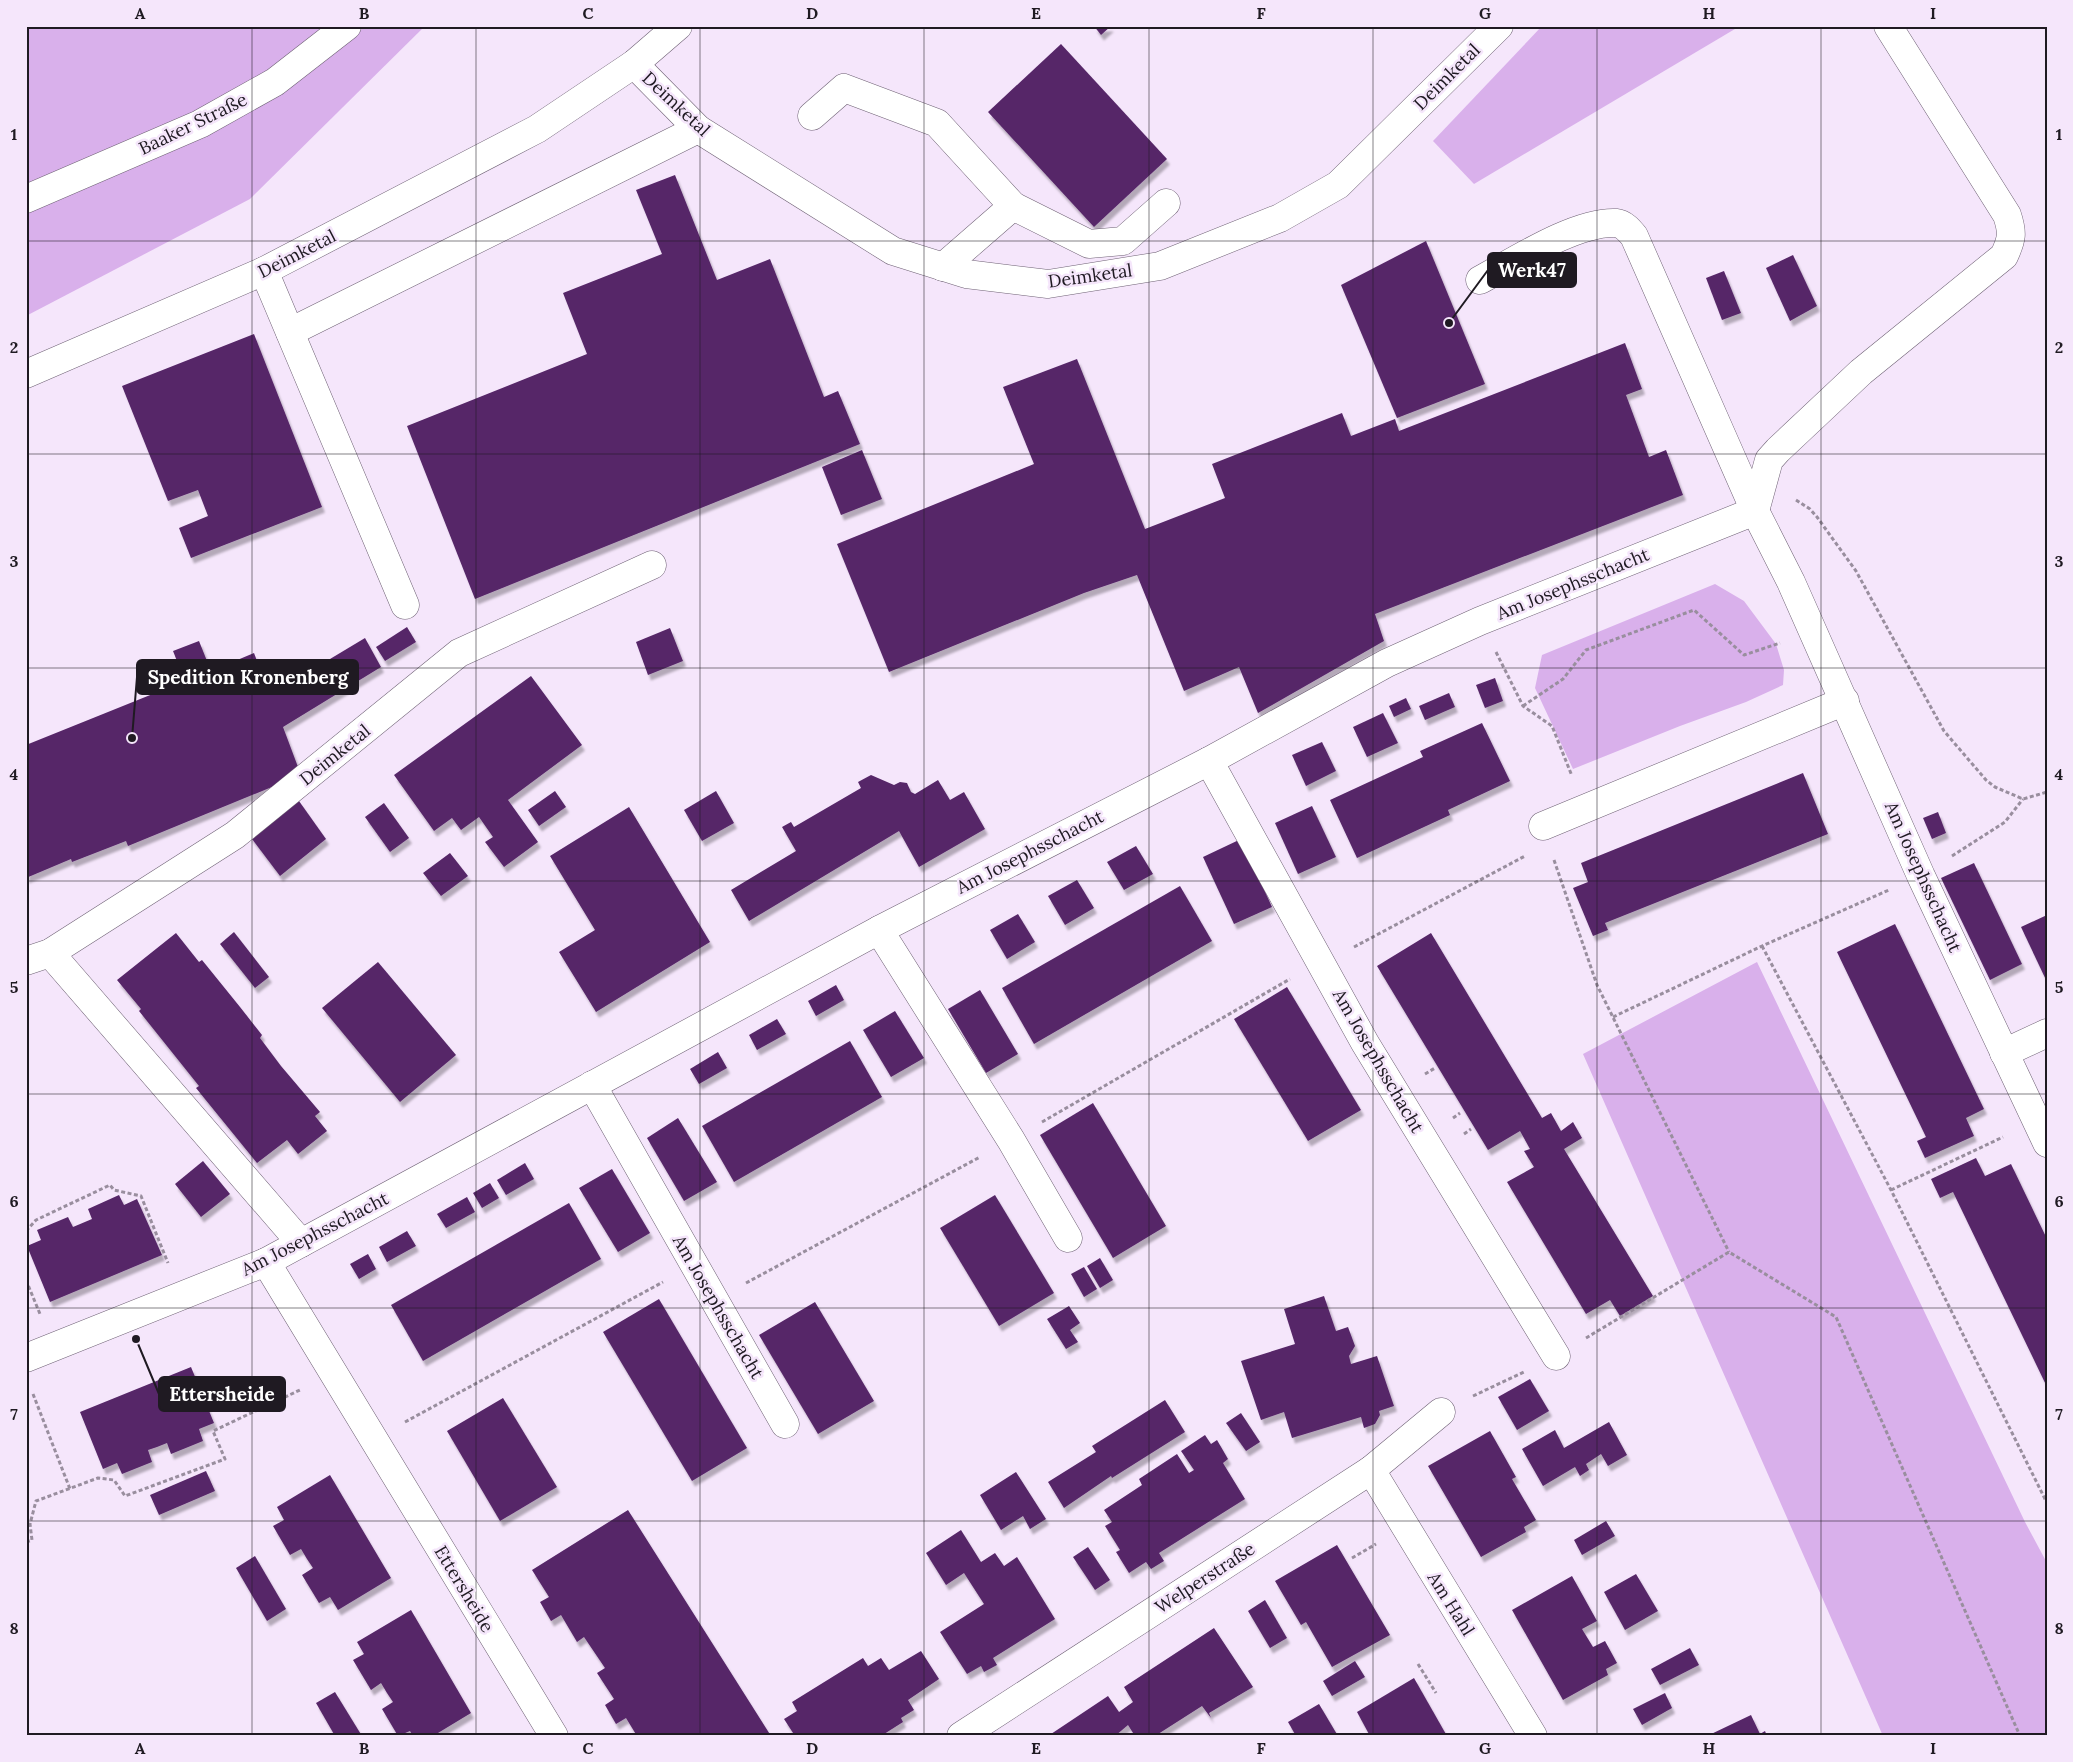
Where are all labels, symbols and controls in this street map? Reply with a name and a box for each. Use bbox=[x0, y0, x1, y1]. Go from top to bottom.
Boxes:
text: A bbox=[135, 3, 146, 23]
text: B bbox=[359, 3, 370, 23]
text: C bbox=[582, 3, 594, 23]
text: D bbox=[806, 3, 818, 23]
text: E bbox=[1031, 3, 1041, 23]
text: F bbox=[1256, 3, 1266, 23]
text: G bbox=[1479, 3, 1491, 23]
text: H bbox=[1703, 3, 1716, 23]
text: I bbox=[1930, 3, 1936, 23]
street label: Deimketal bbox=[1409, 39, 1485, 115]
street label: Deimketal bbox=[638, 66, 715, 141]
street label: Baaker Straße bbox=[135, 87, 251, 160]
text: 1 bbox=[11, 124, 17, 144]
text: 1 bbox=[2056, 124, 2062, 144]
street label: Deimketal bbox=[254, 224, 340, 283]
callout: Werk47 bbox=[1488, 253, 1576, 287]
street label: Deimketal bbox=[1046, 258, 1134, 293]
text: Werk47 bbox=[1498, 258, 1566, 282]
text: 2 bbox=[10, 337, 18, 357]
text: 2 bbox=[2055, 337, 2063, 357]
street label: Am Josephsschacht bbox=[1492, 542, 1652, 625]
text: 3 bbox=[10, 551, 19, 571]
text: 3 bbox=[2055, 551, 2064, 571]
callout: Spedition Kronenberg bbox=[137, 660, 358, 694]
text: Spedition Kronenberg bbox=[148, 665, 350, 689]
street label: Deimketal bbox=[295, 719, 375, 790]
text: 4 bbox=[10, 764, 19, 784]
text: 4 bbox=[2055, 764, 2064, 784]
street label: Am Josephsschacht bbox=[1880, 797, 1967, 956]
street label: Am Josephsschacht bbox=[951, 804, 1107, 899]
text: 5 bbox=[10, 977, 19, 997]
text: 5 bbox=[2055, 977, 2064, 997]
street label: Am Josephsschacht bbox=[1327, 984, 1429, 1137]
street label: Am Josephsschacht bbox=[236, 1186, 392, 1281]
text: 6 bbox=[9, 1191, 19, 1211]
text: 6 bbox=[2054, 1191, 2064, 1211]
street label: Am Josephsschacht bbox=[667, 1230, 769, 1383]
callout: Ettersheide bbox=[159, 1377, 285, 1411]
text: Ettersheide bbox=[169, 1382, 275, 1406]
text: 7 bbox=[10, 1404, 18, 1424]
text: 7 bbox=[2055, 1404, 2063, 1424]
street label: Welperstraße bbox=[1150, 1537, 1259, 1618]
street label: Ettersheide bbox=[430, 1541, 499, 1637]
street label: Am Hahl bbox=[1422, 1567, 1480, 1640]
text: 8 bbox=[9, 1618, 19, 1638]
text: 8 bbox=[2054, 1618, 2064, 1638]
text: A bbox=[135, 1738, 146, 1758]
text: B bbox=[359, 1738, 370, 1758]
text: C bbox=[582, 1738, 594, 1758]
text: D bbox=[806, 1738, 818, 1758]
text: E bbox=[1031, 1738, 1041, 1758]
text: F bbox=[1256, 1738, 1266, 1758]
text: G bbox=[1479, 1738, 1491, 1758]
text: H bbox=[1703, 1738, 1716, 1758]
text: I bbox=[1930, 1738, 1936, 1758]

